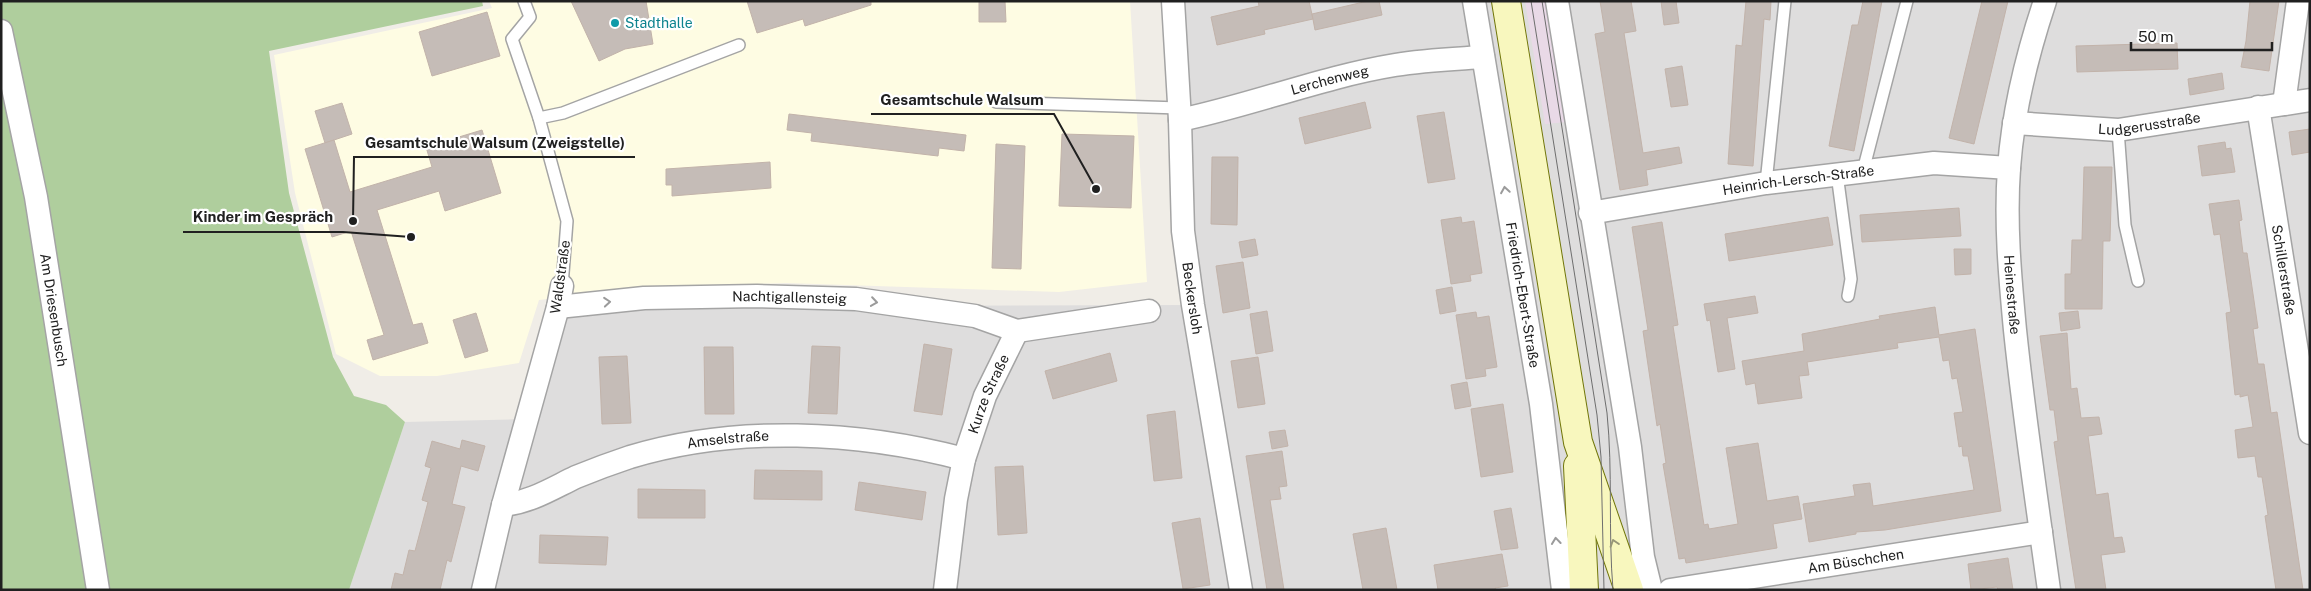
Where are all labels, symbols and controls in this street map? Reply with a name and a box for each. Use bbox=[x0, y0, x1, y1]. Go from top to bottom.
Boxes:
place label: Stadthalle bbox=[625, 15, 693, 31]
marker: Stadthalle bbox=[609, 17, 621, 29]
scale bar bbox=[2131, 20, 2272, 52]
text: 50 m bbox=[2138, 28, 2173, 45]
street label: Lerchenweg bbox=[1289, 62, 1370, 98]
callout: Gesamtschule Walsum bbox=[871, 84, 1054, 114]
text: Gesamtschule Walsum bbox=[880, 91, 1044, 108]
street label: Ludgerusstraße bbox=[2098, 109, 2202, 138]
callout: Gesamtschule Walsum (Zweigstelle) bbox=[354, 127, 635, 157]
text: Gesamtschule Walsum (Zweigstelle) bbox=[365, 134, 625, 151]
street label: Heinrich-Lersch-Straße bbox=[1721, 162, 1875, 198]
one-way arrow bbox=[1501, 186, 1511, 195]
callout: Kinder im Gespräch bbox=[183, 202, 343, 232]
text: Kinder im Gespräch bbox=[193, 208, 333, 225]
street label: Friedrich-Ebert-Straße bbox=[1503, 221, 1543, 369]
street label: Schillerstraße bbox=[2269, 224, 2299, 316]
street label: Waldstraße bbox=[547, 239, 573, 315]
street label: Am Driesenbusch bbox=[37, 252, 71, 368]
street label: Heinestraße bbox=[2001, 254, 2023, 335]
street label: Beckersloh bbox=[1179, 261, 1206, 335]
street label: Nachtigallensteig bbox=[732, 288, 847, 307]
one-way arrow bbox=[870, 296, 878, 307]
one-way arrow bbox=[603, 297, 611, 308]
street label: Kurze Straße bbox=[965, 352, 1012, 436]
street label: Amselstraße bbox=[686, 428, 769, 451]
one-way arrow bbox=[1551, 537, 1562, 545]
one-way arrow bbox=[1610, 540, 1620, 548]
street label: Am Büschchen bbox=[1806, 546, 1905, 576]

